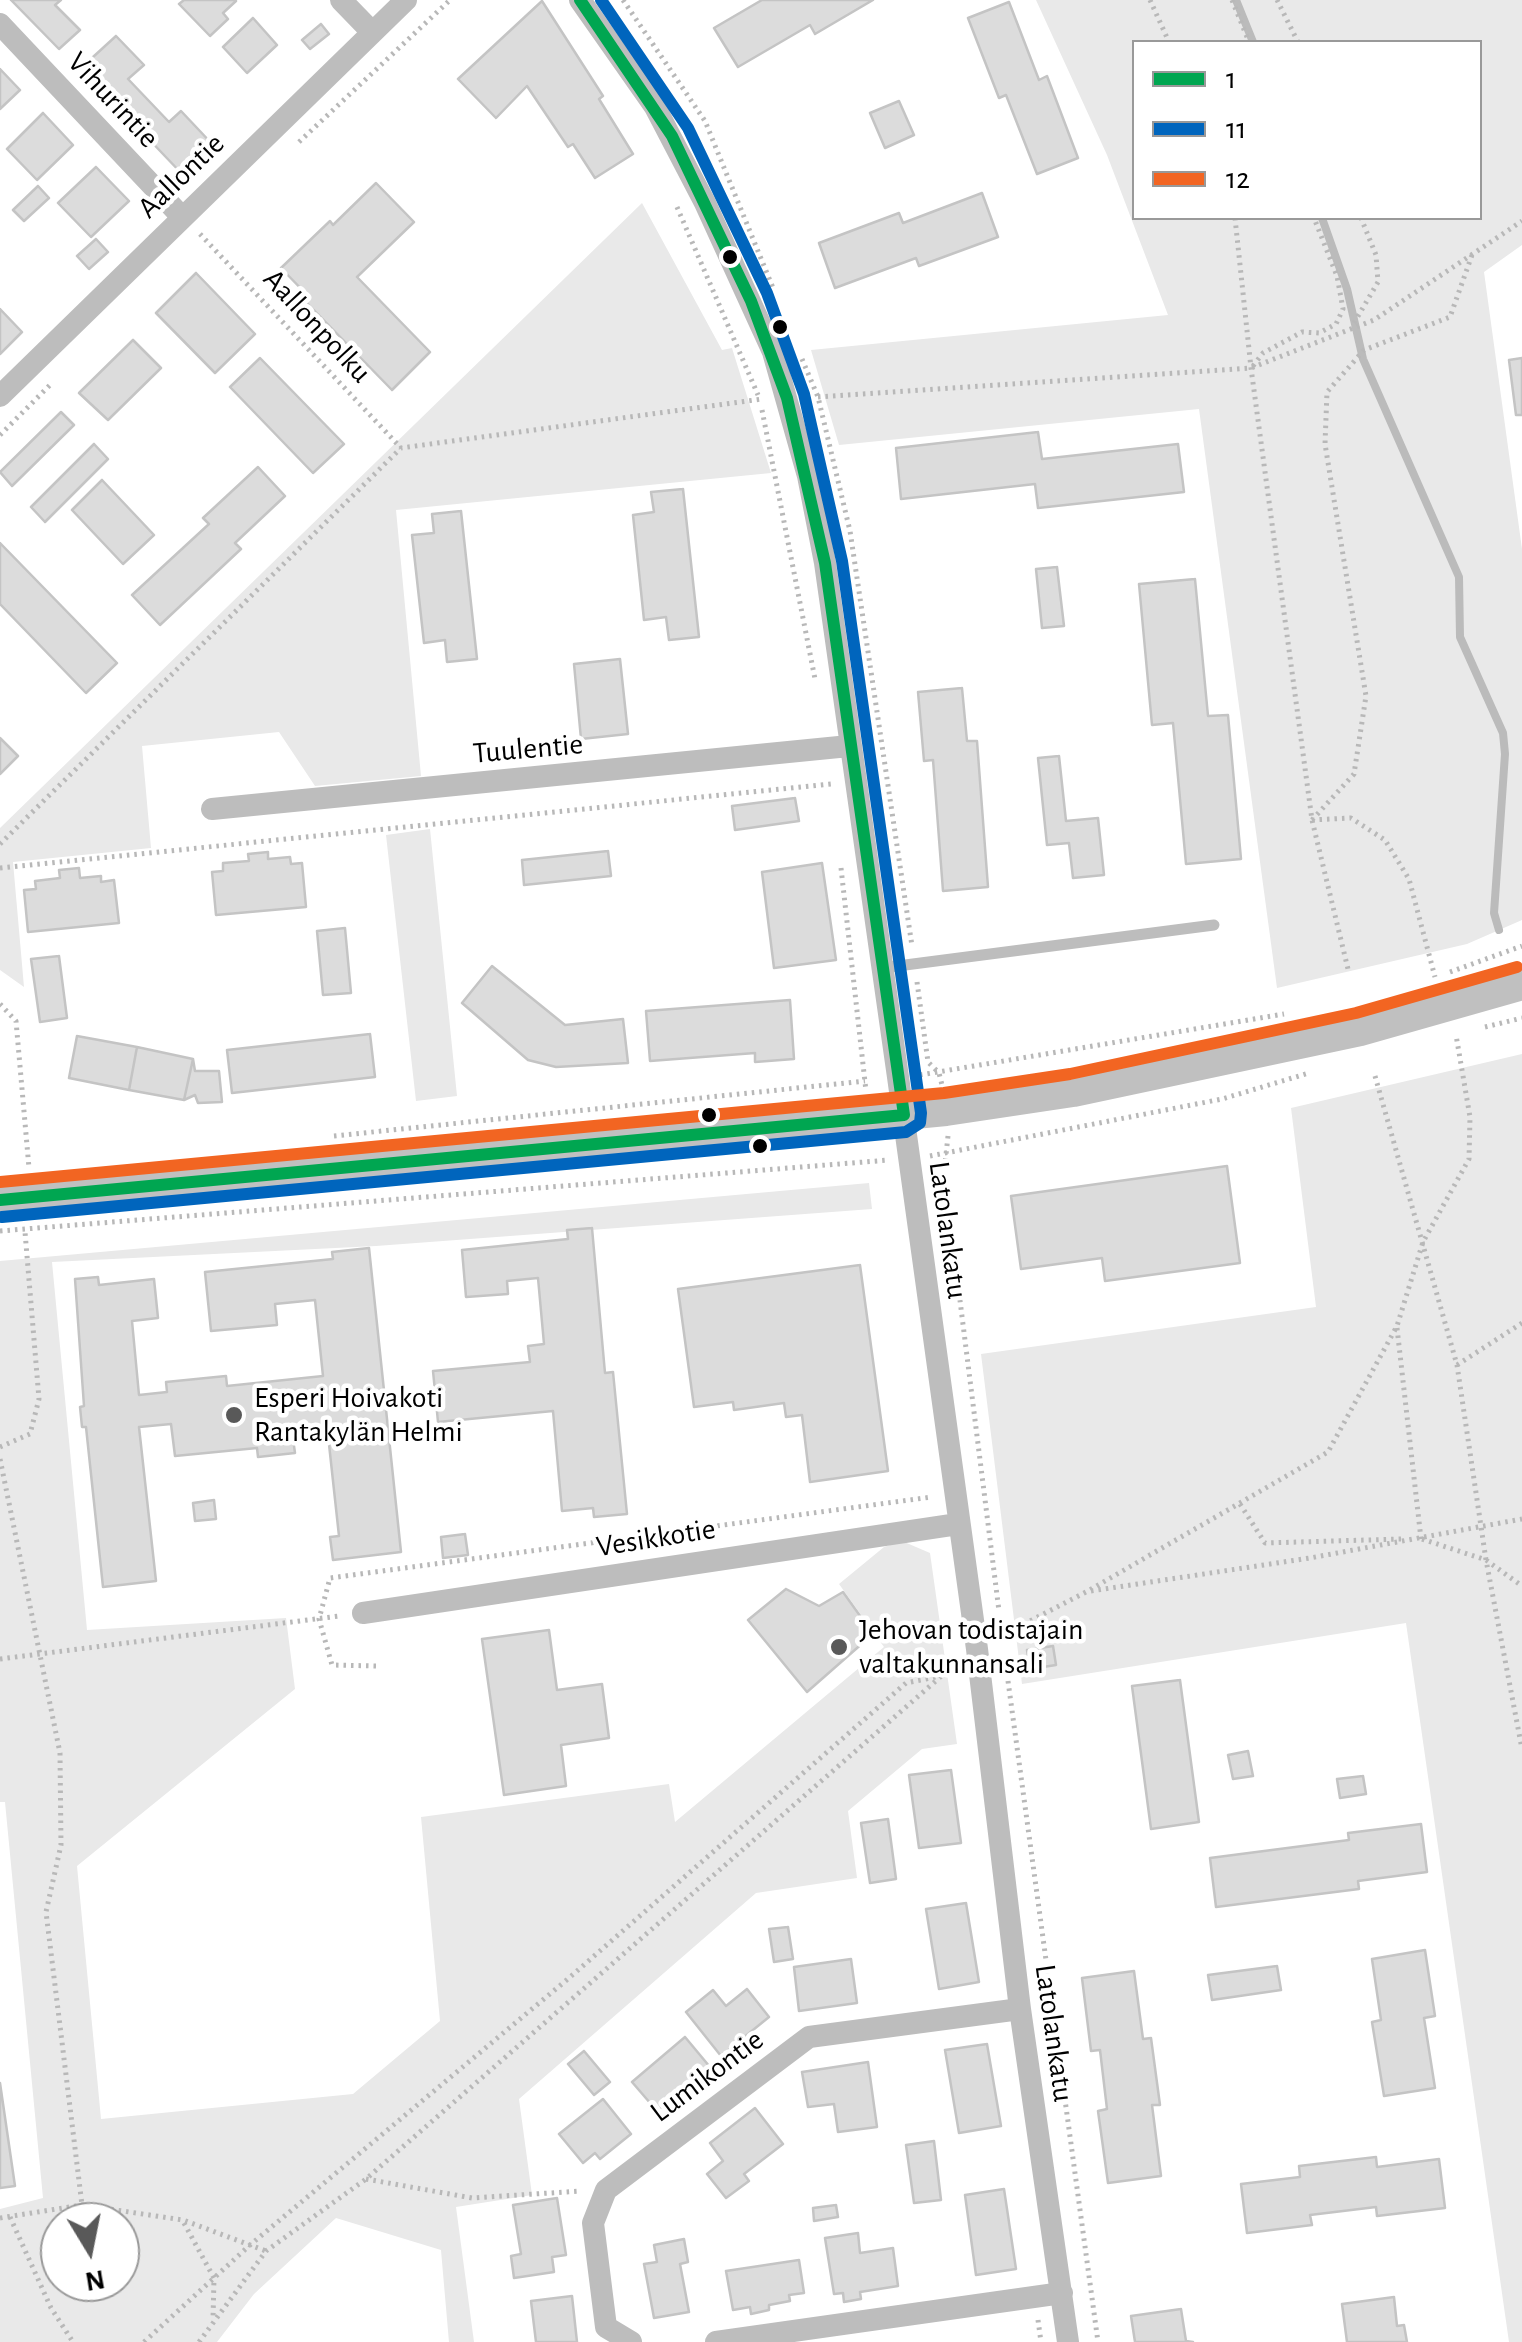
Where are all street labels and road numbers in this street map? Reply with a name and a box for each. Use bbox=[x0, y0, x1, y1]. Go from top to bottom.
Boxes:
street label: Vihurintie bbox=[60, 45, 166, 155]
street label: Aallontie bbox=[130, 126, 232, 226]
street label: Aallonpolku bbox=[255, 262, 379, 390]
street label: Tuulentie bbox=[471, 726, 585, 772]
street label: Latolankatu bbox=[921, 1159, 975, 1301]
street label: Vesikkotie bbox=[594, 1511, 718, 1565]
street label: Latolankatu bbox=[1027, 1962, 1081, 2104]
street label: Lumikontie bbox=[643, 2022, 771, 2130]

